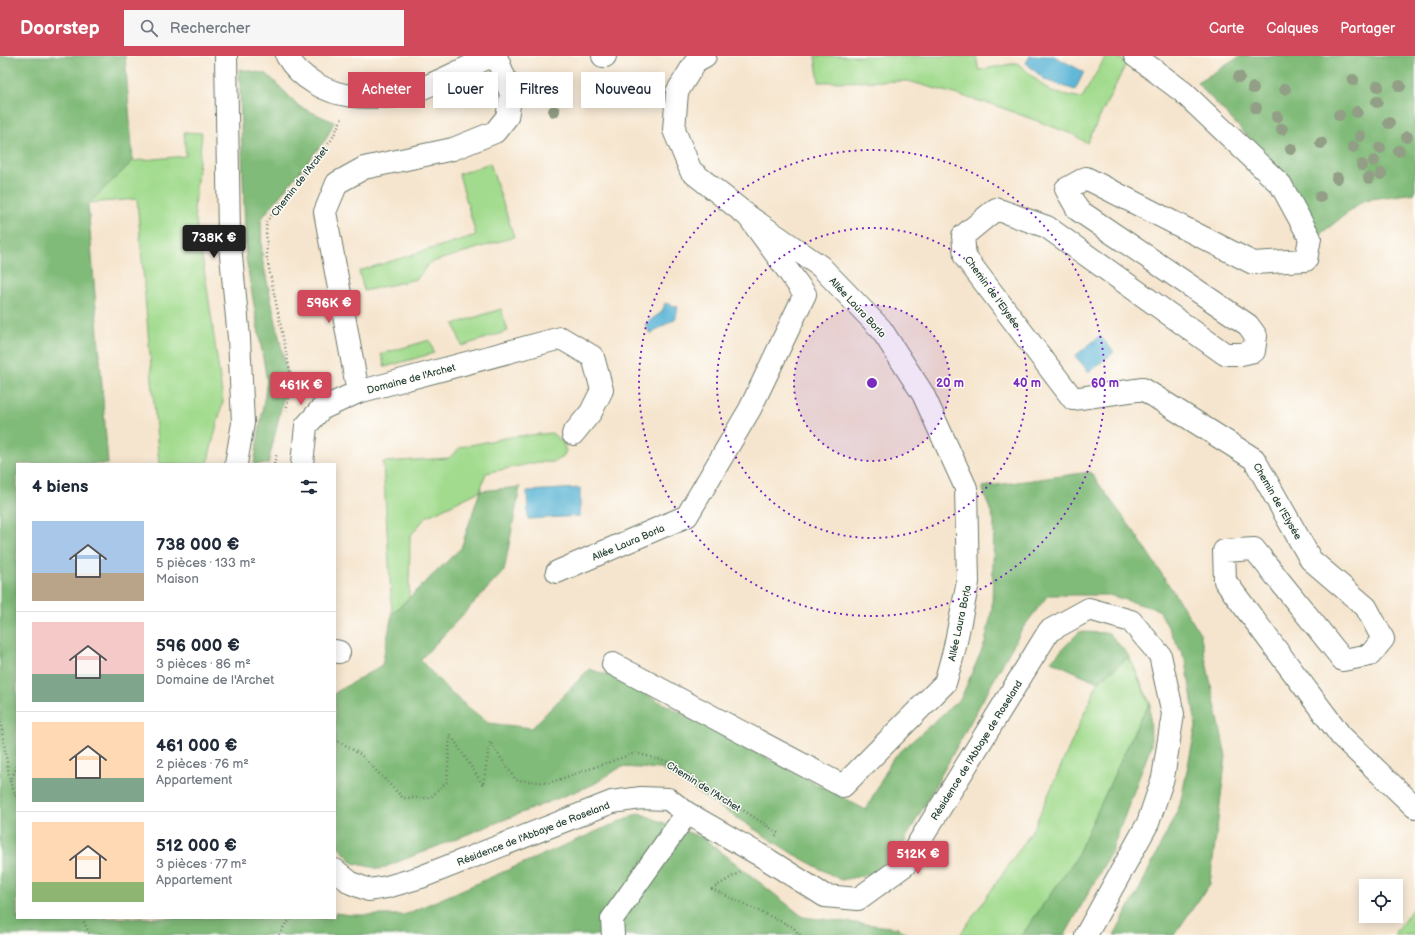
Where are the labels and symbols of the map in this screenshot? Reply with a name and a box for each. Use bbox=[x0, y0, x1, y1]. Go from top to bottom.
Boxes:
street label: Chemin de l'Archet bbox=[269, 144, 331, 219]
pin: 738K € bbox=[181, 225, 247, 259]
street label: Chemin de l'Elysée bbox=[962, 254, 1023, 331]
street label: Allée Laura Borla bbox=[826, 275, 888, 340]
pin: 596K € bbox=[296, 290, 362, 324]
street label: Domaine de l'Archet bbox=[366, 361, 457, 397]
pin: 461K € bbox=[268, 372, 334, 406]
centre of rings bbox=[865, 376, 879, 390]
text: 20 m bbox=[936, 376, 964, 391]
text: 40 m bbox=[1013, 376, 1041, 391]
text: 60 m bbox=[1091, 376, 1119, 391]
street label: Chemin de l'Elysée bbox=[1250, 461, 1304, 542]
street label: Allée Laura Borla bbox=[590, 522, 667, 564]
street label: Allée Laura Borla bbox=[946, 584, 974, 662]
street label: Résidence de l'Abbaye de Roseland bbox=[929, 678, 1025, 823]
street label: Chemin de l'Archet bbox=[664, 759, 743, 814]
street label: Résidence de l'Abbaye de Roseland bbox=[455, 799, 612, 869]
pin: 512K € bbox=[885, 841, 951, 875]

